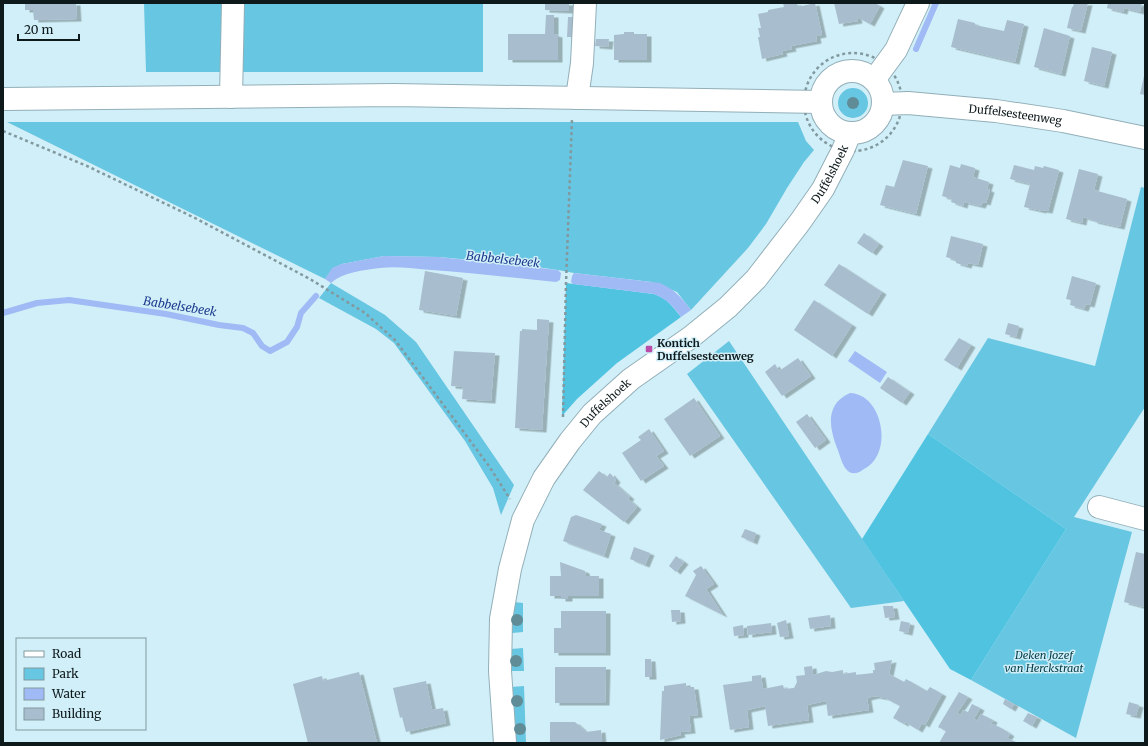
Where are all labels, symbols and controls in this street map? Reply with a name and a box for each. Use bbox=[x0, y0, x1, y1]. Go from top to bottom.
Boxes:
scale bar bbox=[18, 16, 79, 42]
text: 20 m bbox=[24, 22, 53, 37]
street label: Duffelsesteenweg bbox=[968, 102, 1063, 128]
street label: Duffelshoek bbox=[808, 143, 851, 206]
water label: Babbelsebeek bbox=[466, 248, 541, 270]
water label: Babbelsebeek bbox=[142, 293, 218, 319]
place label: Kontich Duffelsesteenweg bbox=[657, 336, 754, 363]
marker: Kontich Duffelsesteenweg bbox=[644, 344, 654, 354]
street label: Duffelshoek bbox=[577, 376, 634, 430]
legend bbox=[16, 638, 146, 730]
text: Road bbox=[52, 646, 81, 661]
park label: Deken Jozef van Herckstraat bbox=[1005, 648, 1084, 675]
text: Park bbox=[52, 666, 79, 681]
text: Water bbox=[51, 686, 87, 701]
text: Building bbox=[52, 706, 102, 721]

